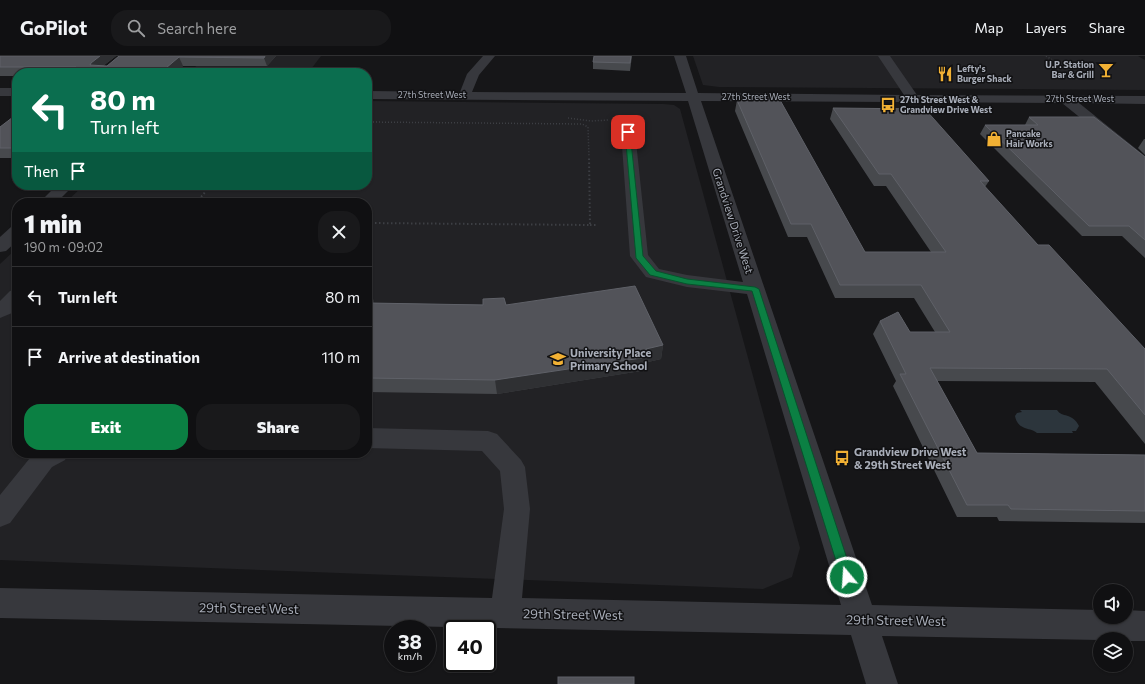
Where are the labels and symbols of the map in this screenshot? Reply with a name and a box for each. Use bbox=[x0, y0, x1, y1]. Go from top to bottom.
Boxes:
place label: U.P. Station Bar & Grill bbox=[1045, 59, 1094, 80]
bar icon: U.P. Station Bar & Grill bbox=[1097, 61, 1115, 79]
place label: Lefty's Burger Shack bbox=[957, 63, 1013, 84]
restaurant icon: Lefty's Burger Shack bbox=[936, 65, 954, 83]
street label: 27th Street West bbox=[398, 89, 467, 100]
street label: 27th Street West bbox=[722, 91, 791, 102]
street label: 27th Street West bbox=[1046, 93, 1115, 104]
place label: 27th Street West & Grandview Drive West bbox=[900, 94, 992, 115]
bus stop icon: 27th Street West & Grandview Drive West bbox=[879, 96, 897, 114]
pin bbox=[611, 115, 645, 149]
place label: Pancake Hair Works bbox=[1006, 128, 1053, 149]
shop icon: Pancake Hair Works bbox=[985, 130, 1003, 148]
street label: Grandview Drive West bbox=[710, 166, 757, 276]
place label: University Place Primary School bbox=[570, 346, 652, 372]
school or university icon: University Place Primary School bbox=[549, 350, 567, 368]
place label: Grandview Drive West & 29th Street West bbox=[854, 445, 967, 471]
bus stop icon: Grandview Drive West & 29th Street West bbox=[833, 449, 851, 467]
position arrow bbox=[826, 556, 868, 598]
street label: 29th Street West bbox=[199, 599, 299, 617]
street label: 29th Street West bbox=[523, 605, 623, 623]
street label: 29th Street West bbox=[846, 611, 946, 629]
speed limit sign: 40 bbox=[444, 620, 496, 672]

